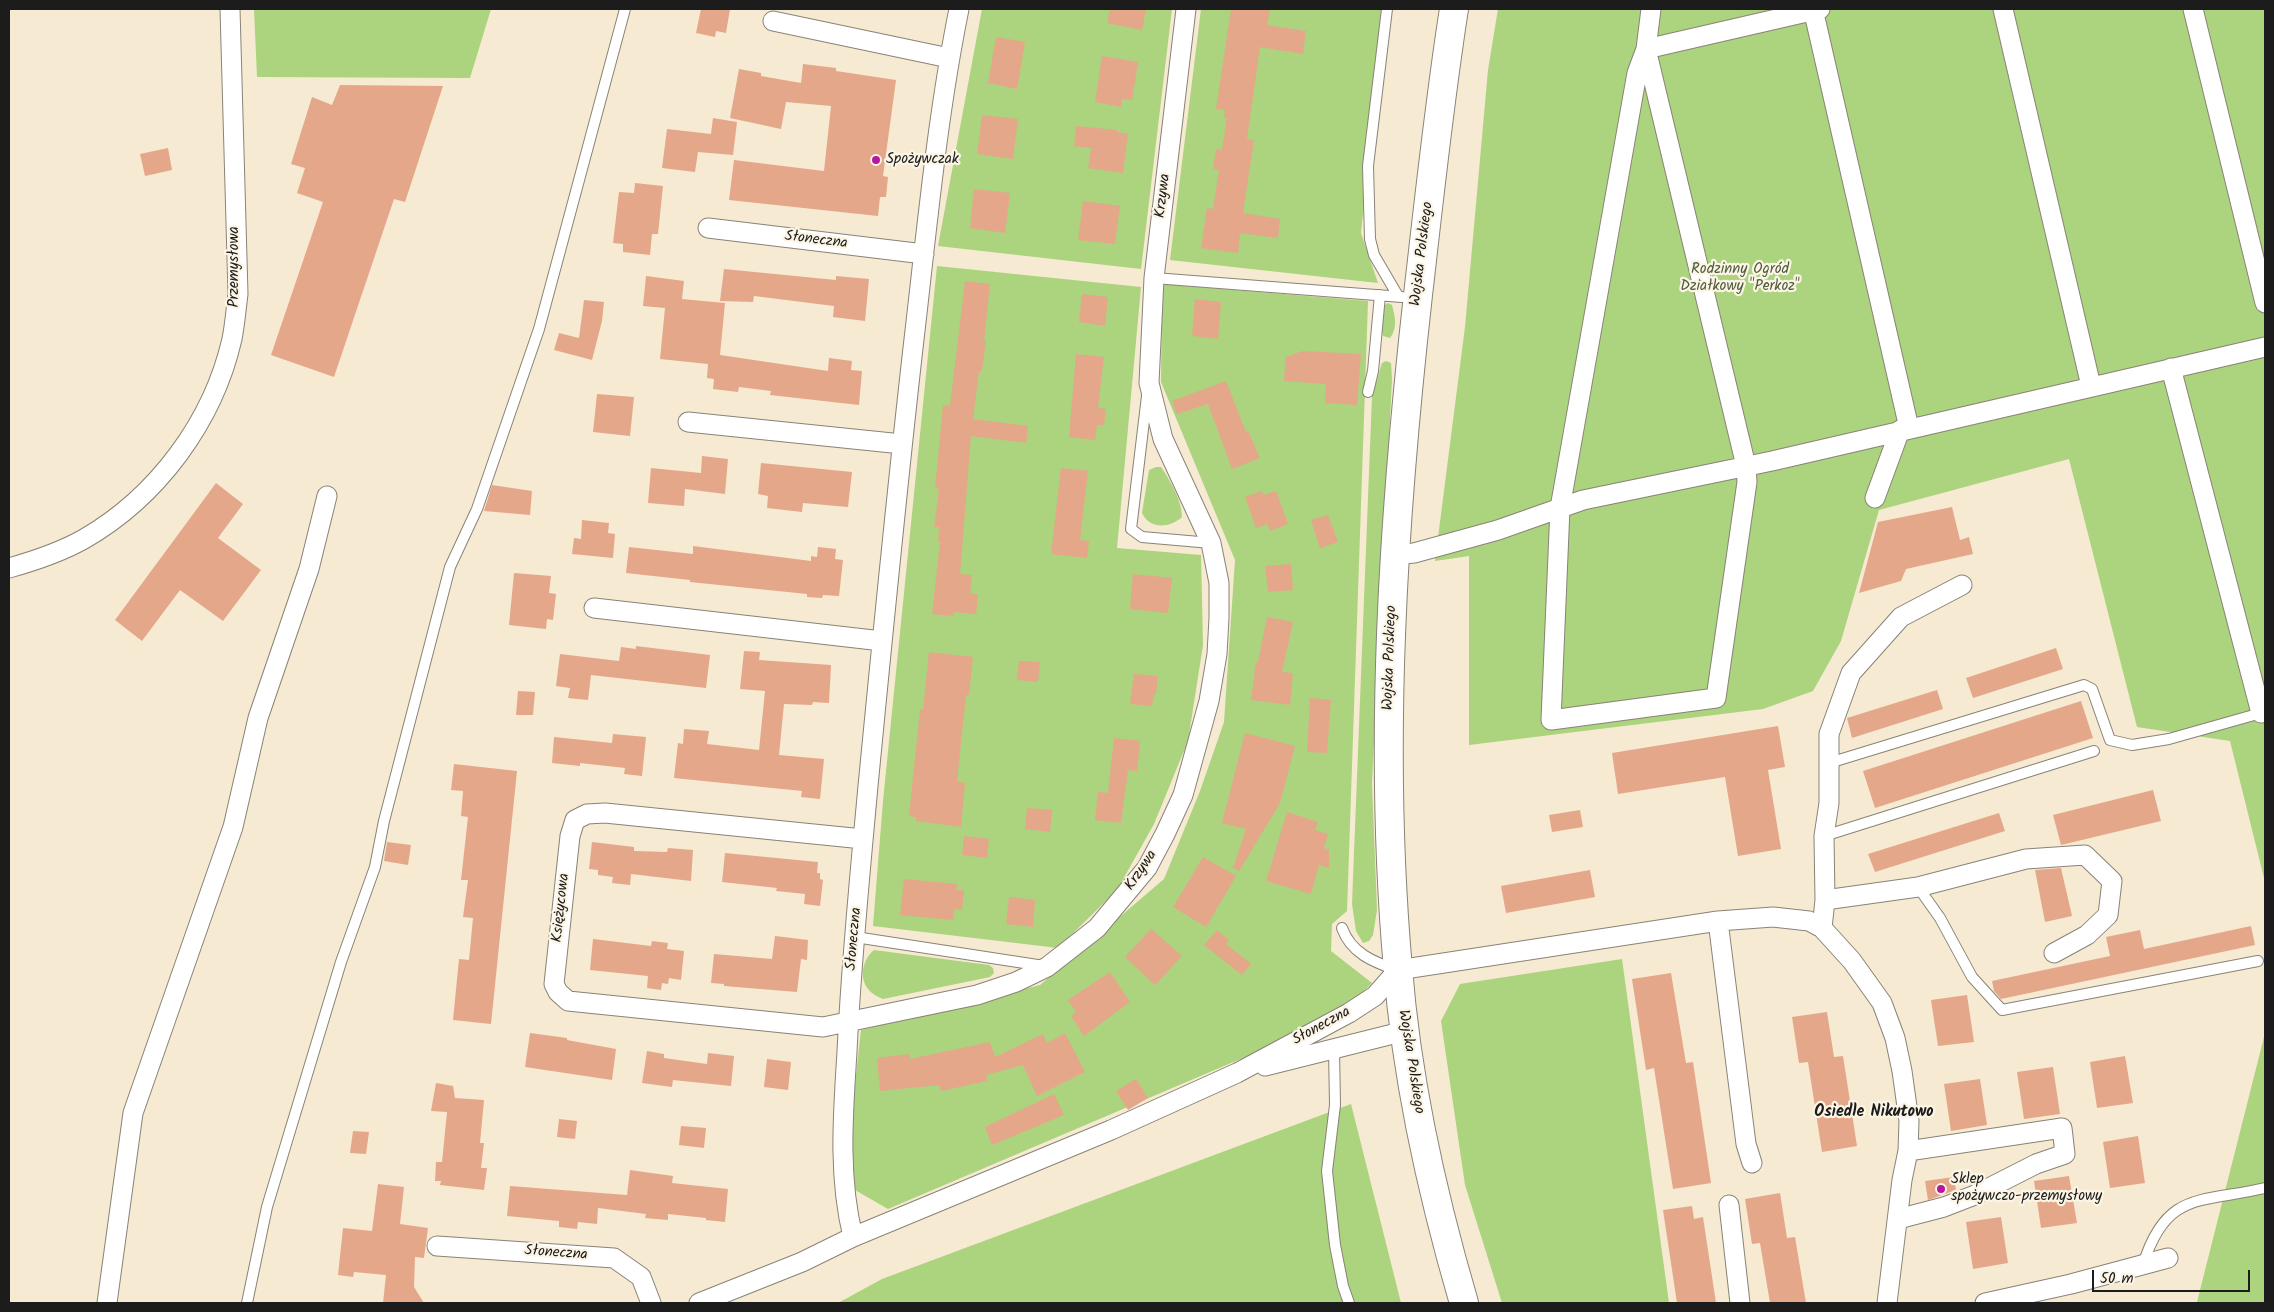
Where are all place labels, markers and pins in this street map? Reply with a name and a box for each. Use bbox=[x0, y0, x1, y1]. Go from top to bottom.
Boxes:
place label: Spożywczak bbox=[886, 151, 959, 169]
marker: Spożywczak bbox=[870, 154, 882, 166]
place label: Sklep spożywczo-przemysłowy bbox=[1951, 1171, 2102, 1206]
marker: Sklep spożywczo-przemysłowy bbox=[1935, 1183, 1947, 1195]

